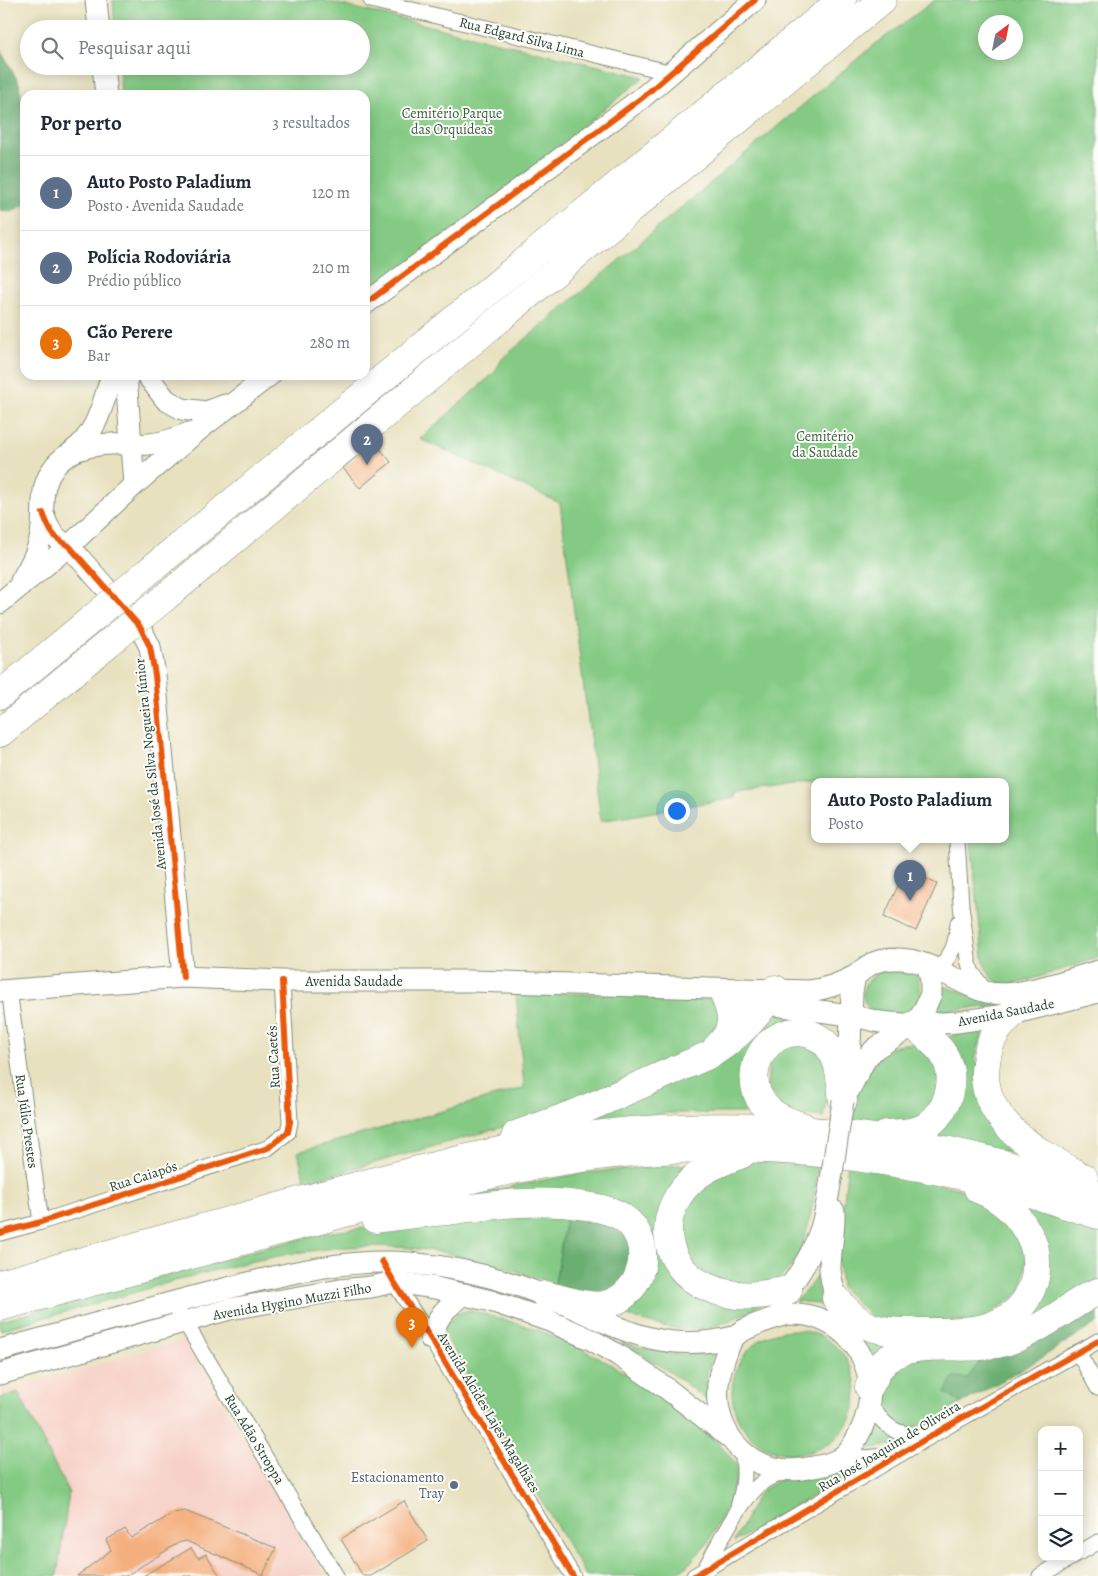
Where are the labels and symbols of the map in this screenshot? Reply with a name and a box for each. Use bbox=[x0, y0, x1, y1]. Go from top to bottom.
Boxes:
street label: Rua Edgard Silva Lima bbox=[457, 13, 587, 62]
north arrow bbox=[978, 15, 1023, 60]
park label: Cemitério Parque das Orquídeas bbox=[402, 104, 502, 139]
pin: 2 bbox=[351, 424, 383, 465]
park label: Cemitério da Saudade bbox=[792, 427, 858, 462]
street label: Avenida José da Silva Nogueira Júnior bbox=[130, 657, 171, 872]
your location bbox=[664, 798, 690, 824]
pin: 1 bbox=[894, 860, 926, 901]
street label: Avenida Saudade bbox=[304, 972, 403, 991]
street label: Avenida Saudade bbox=[955, 994, 1056, 1031]
street label: Rua Caetés bbox=[262, 1025, 285, 1089]
street label: Rua Júlio Prestes bbox=[10, 1073, 43, 1169]
street label: Rua Caiapós bbox=[107, 1157, 180, 1196]
street label: Avenida Hygino Muzzi Filho bbox=[210, 1278, 373, 1325]
pin: 3 bbox=[396, 1307, 428, 1348]
street label: Avenida Alcides Lajes Magalhães bbox=[432, 1327, 544, 1496]
street label: Rua Adão Stroppa bbox=[220, 1391, 289, 1488]
street label: Rua José Joaquim de Oliveira bbox=[815, 1396, 964, 1497]
place label: Estacionamento Tray bbox=[351, 1468, 445, 1503]
marker: Estacionamento Tray bbox=[448, 1479, 460, 1491]

